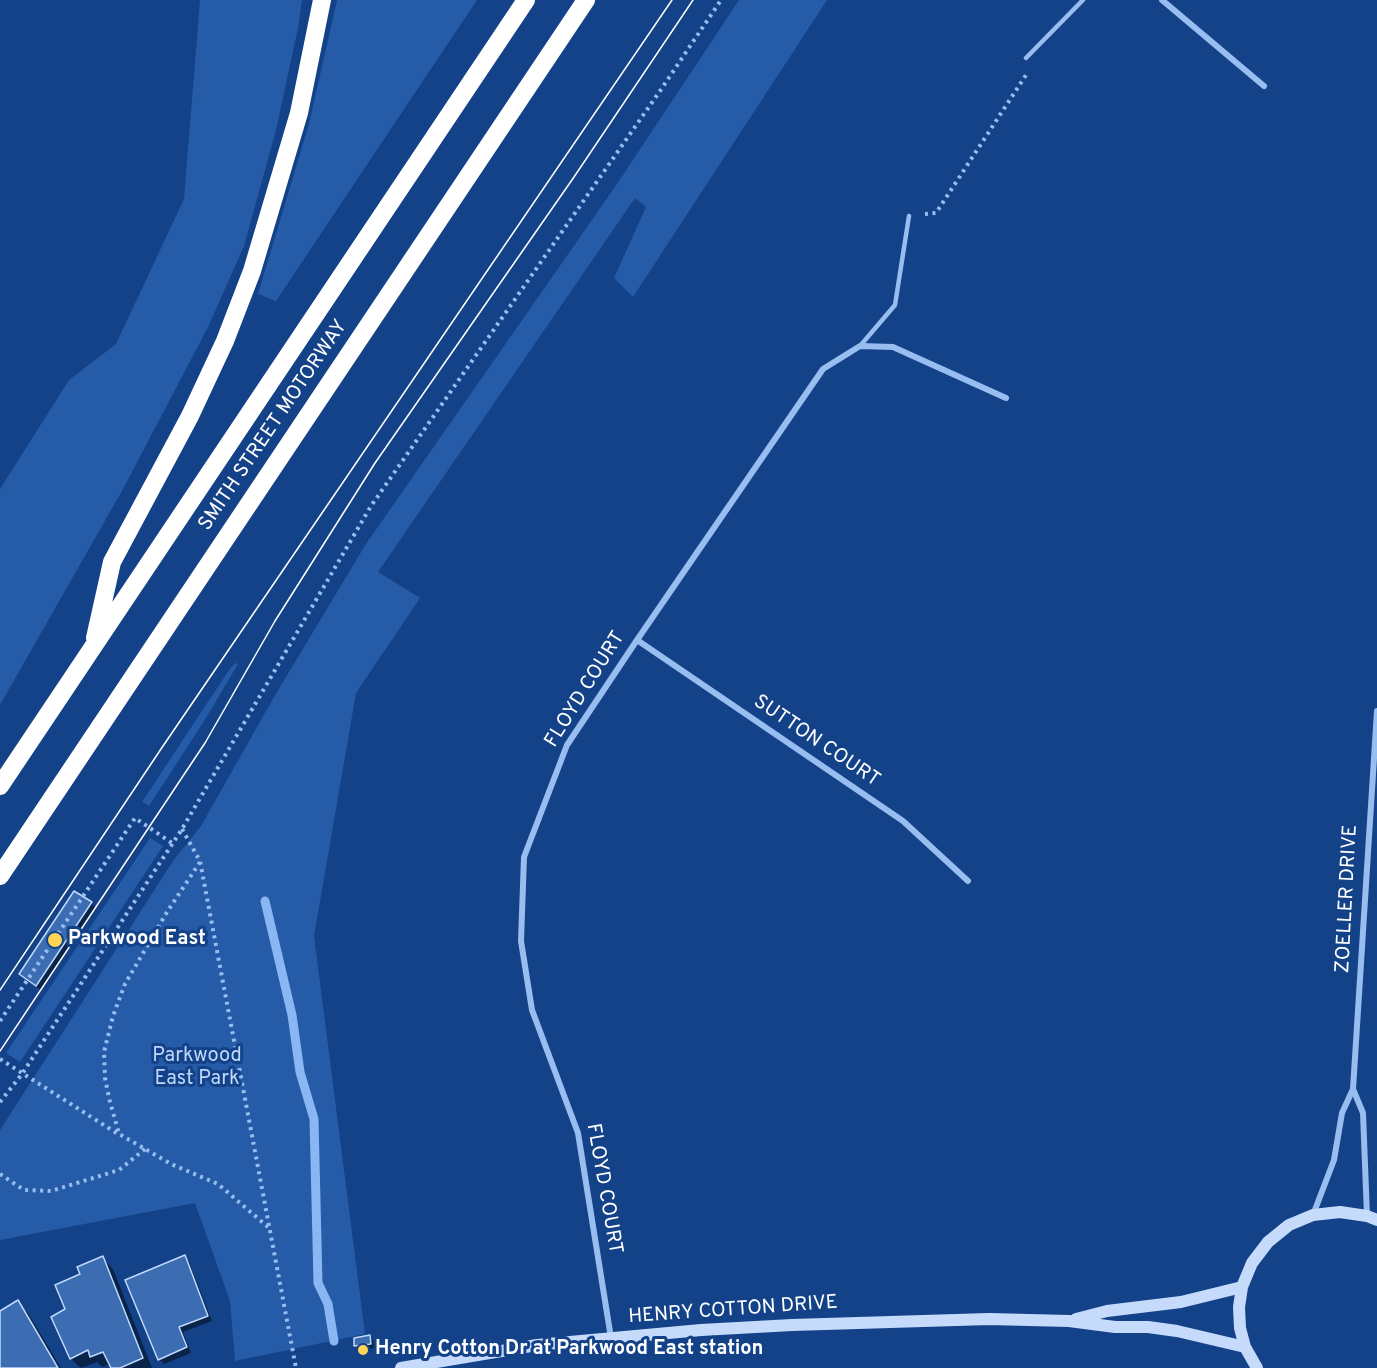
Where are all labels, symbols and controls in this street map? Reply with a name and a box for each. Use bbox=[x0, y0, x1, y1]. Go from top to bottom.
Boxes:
street label: SMITH STREET MOTORWAY bbox=[194, 316, 354, 536]
street label: FLOYD COURT bbox=[541, 628, 631, 752]
street label: SUTTON COURT bbox=[748, 691, 884, 793]
street label: ZOELLER DRIVE bbox=[1332, 824, 1364, 974]
place label: Parkwood East bbox=[68, 928, 206, 952]
marker: Parkwood East bbox=[46, 931, 64, 949]
park label: Parkwood East Park bbox=[152, 1045, 242, 1092]
street label: FLOYD COURT bbox=[580, 1122, 626, 1256]
street label: HENRY COTTON DRIVE bbox=[628, 1292, 838, 1330]
place label: Henry Cotton Dr at Parkwood East station bbox=[375, 1338, 763, 1362]
marker: Henry Cotton Dr at Parkwood East station bbox=[356, 1343, 370, 1357]

